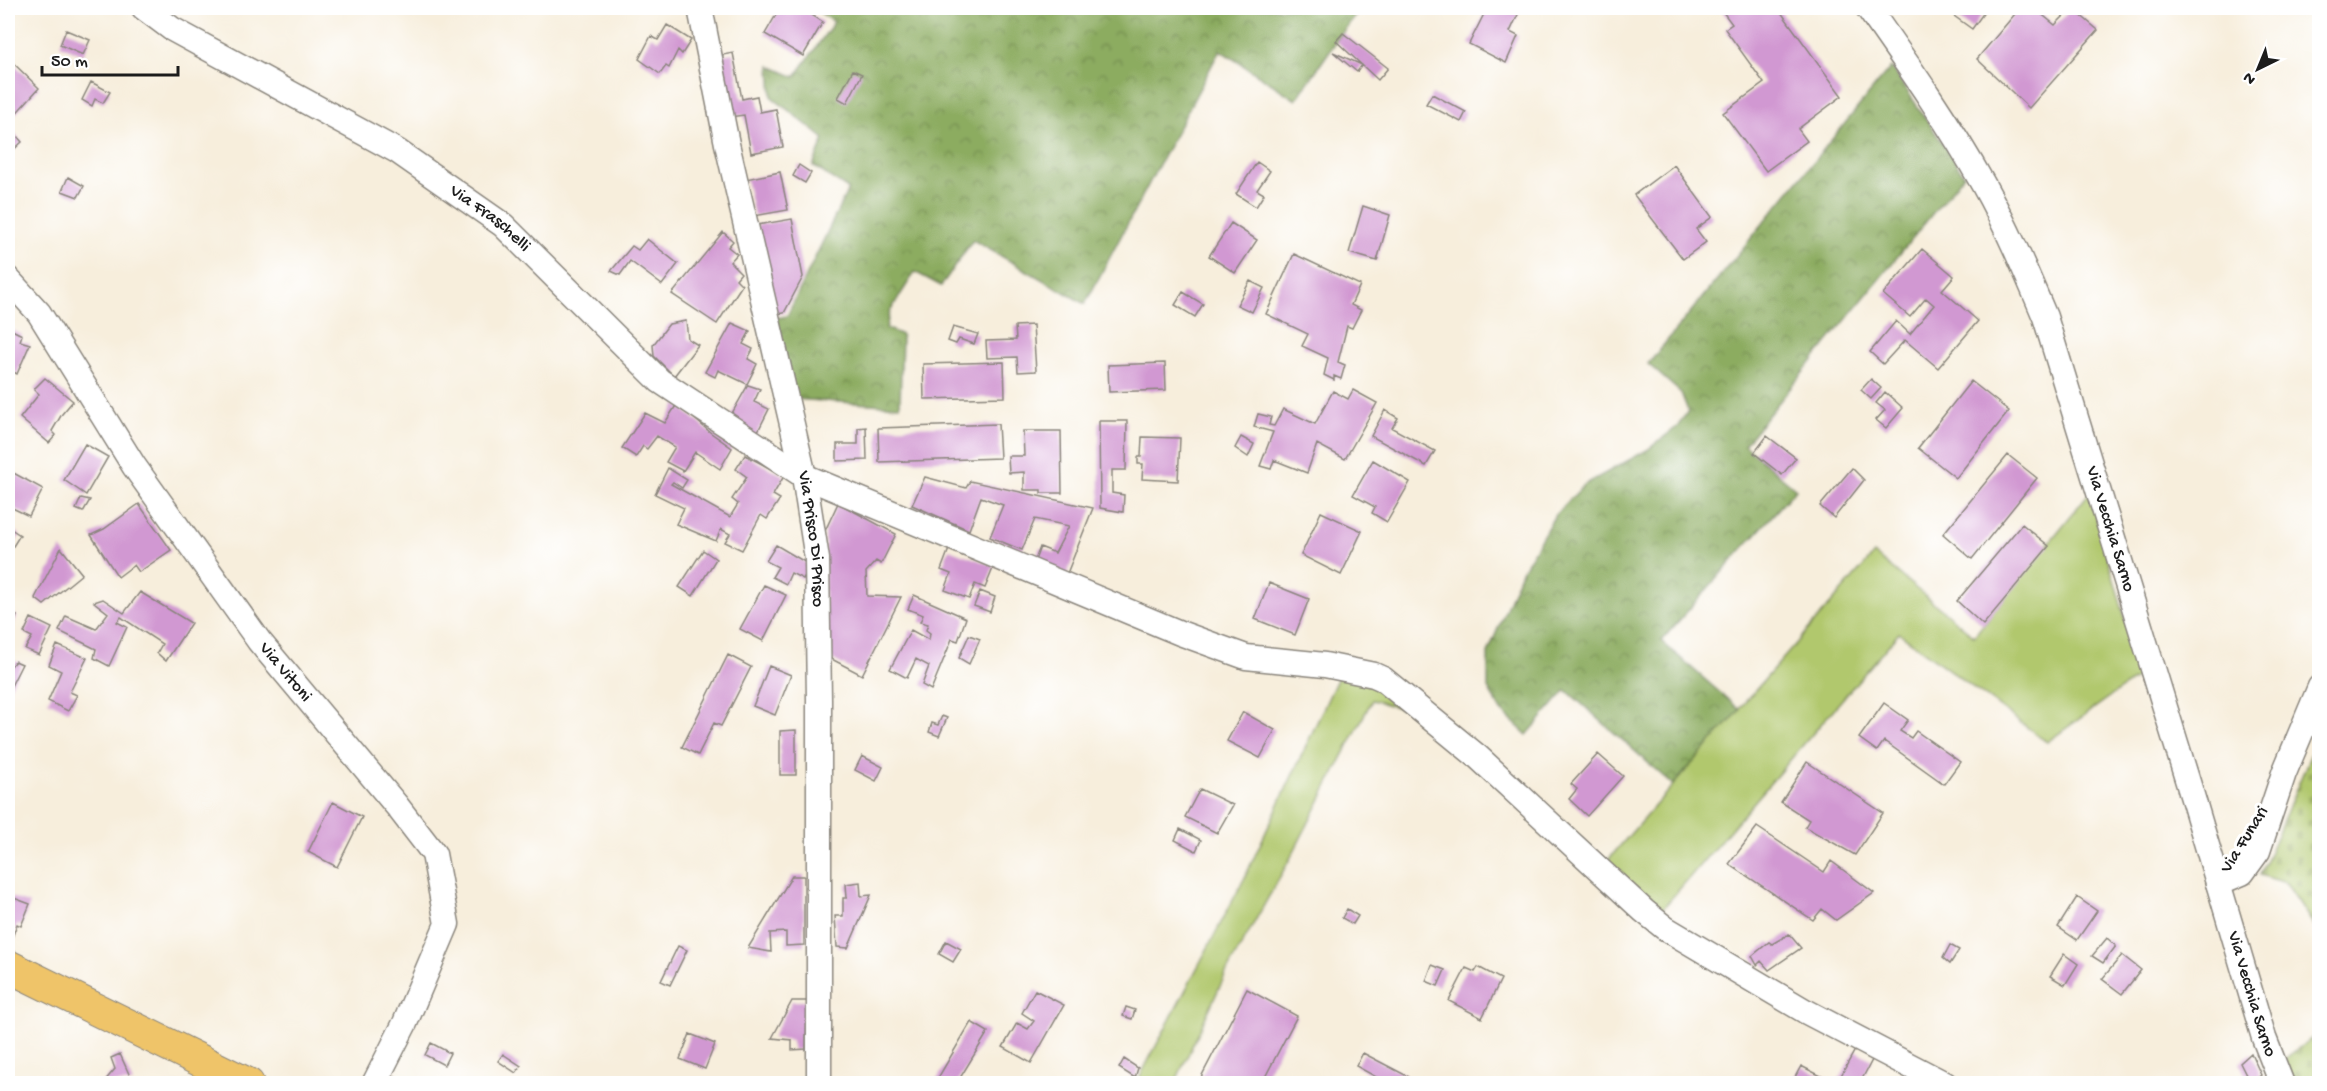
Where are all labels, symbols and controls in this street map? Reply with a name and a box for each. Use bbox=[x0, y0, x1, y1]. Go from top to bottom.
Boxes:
scale bar bbox=[42, 39, 178, 77]
north arrow bbox=[2228, 39, 2288, 99]
text: 50 m bbox=[51, 52, 88, 73]
text: N bbox=[2239, 67, 2260, 88]
street label: Via Fraschelli bbox=[445, 180, 535, 257]
street label: Via Vecchia Sarno bbox=[2081, 463, 2139, 594]
street label: Via Prisco Di Prisco bbox=[793, 468, 828, 607]
street label: Via Vitoni bbox=[254, 637, 316, 706]
street label: Via Funari bbox=[2216, 803, 2274, 878]
street label: Via Vecchia Sarno bbox=[2222, 928, 2281, 1060]

